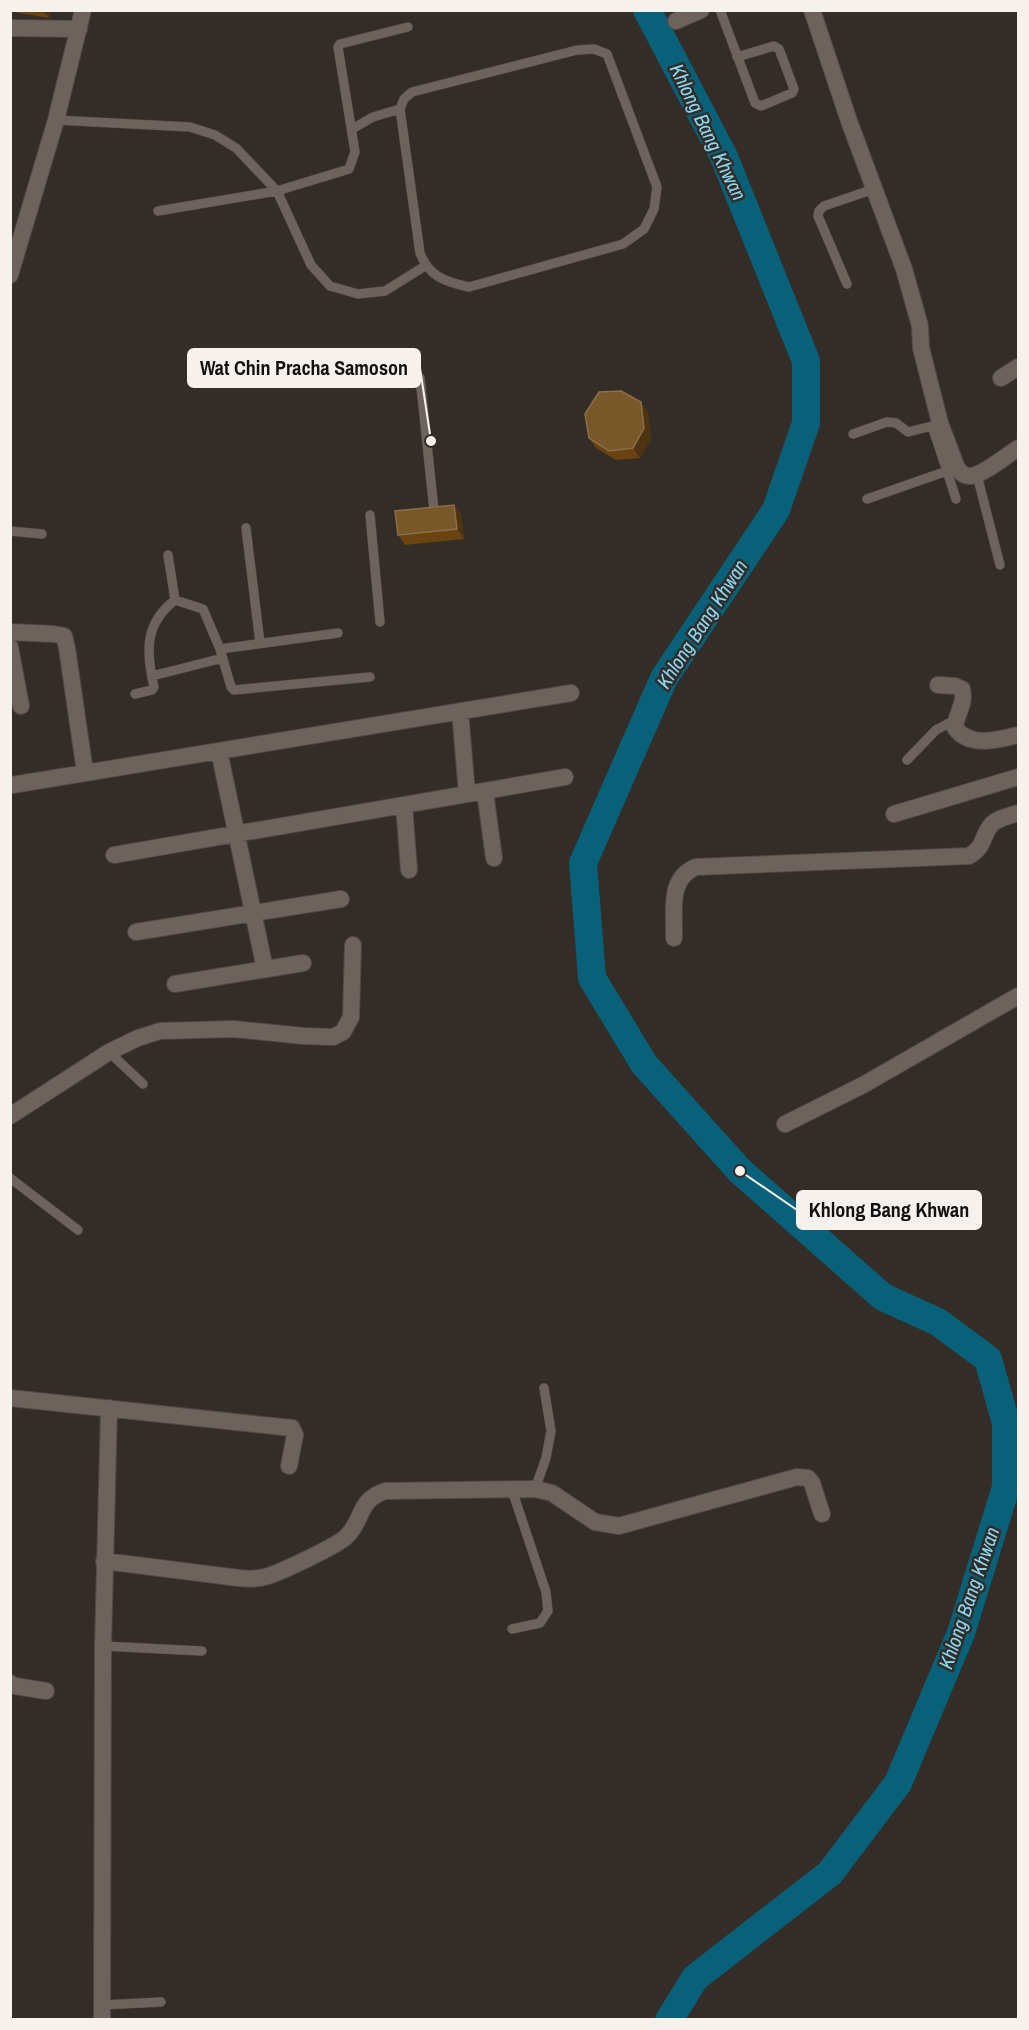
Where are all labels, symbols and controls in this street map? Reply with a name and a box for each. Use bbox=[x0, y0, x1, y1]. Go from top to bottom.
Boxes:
water label: Khlong Bang Khwan bbox=[664, 59, 753, 204]
callout: Wat Chin Pracha Samoson bbox=[188, 349, 420, 387]
text: Wat Chin Pracha Samoson bbox=[200, 354, 408, 381]
water label: Khlong Bang Khwan bbox=[650, 554, 753, 693]
callout: Khlong Bang Khwan bbox=[797, 1191, 981, 1229]
text: Khlong Bang Khwan bbox=[809, 1196, 969, 1223]
water label: Khlong Bang Khwan bbox=[932, 1523, 1005, 1672]

